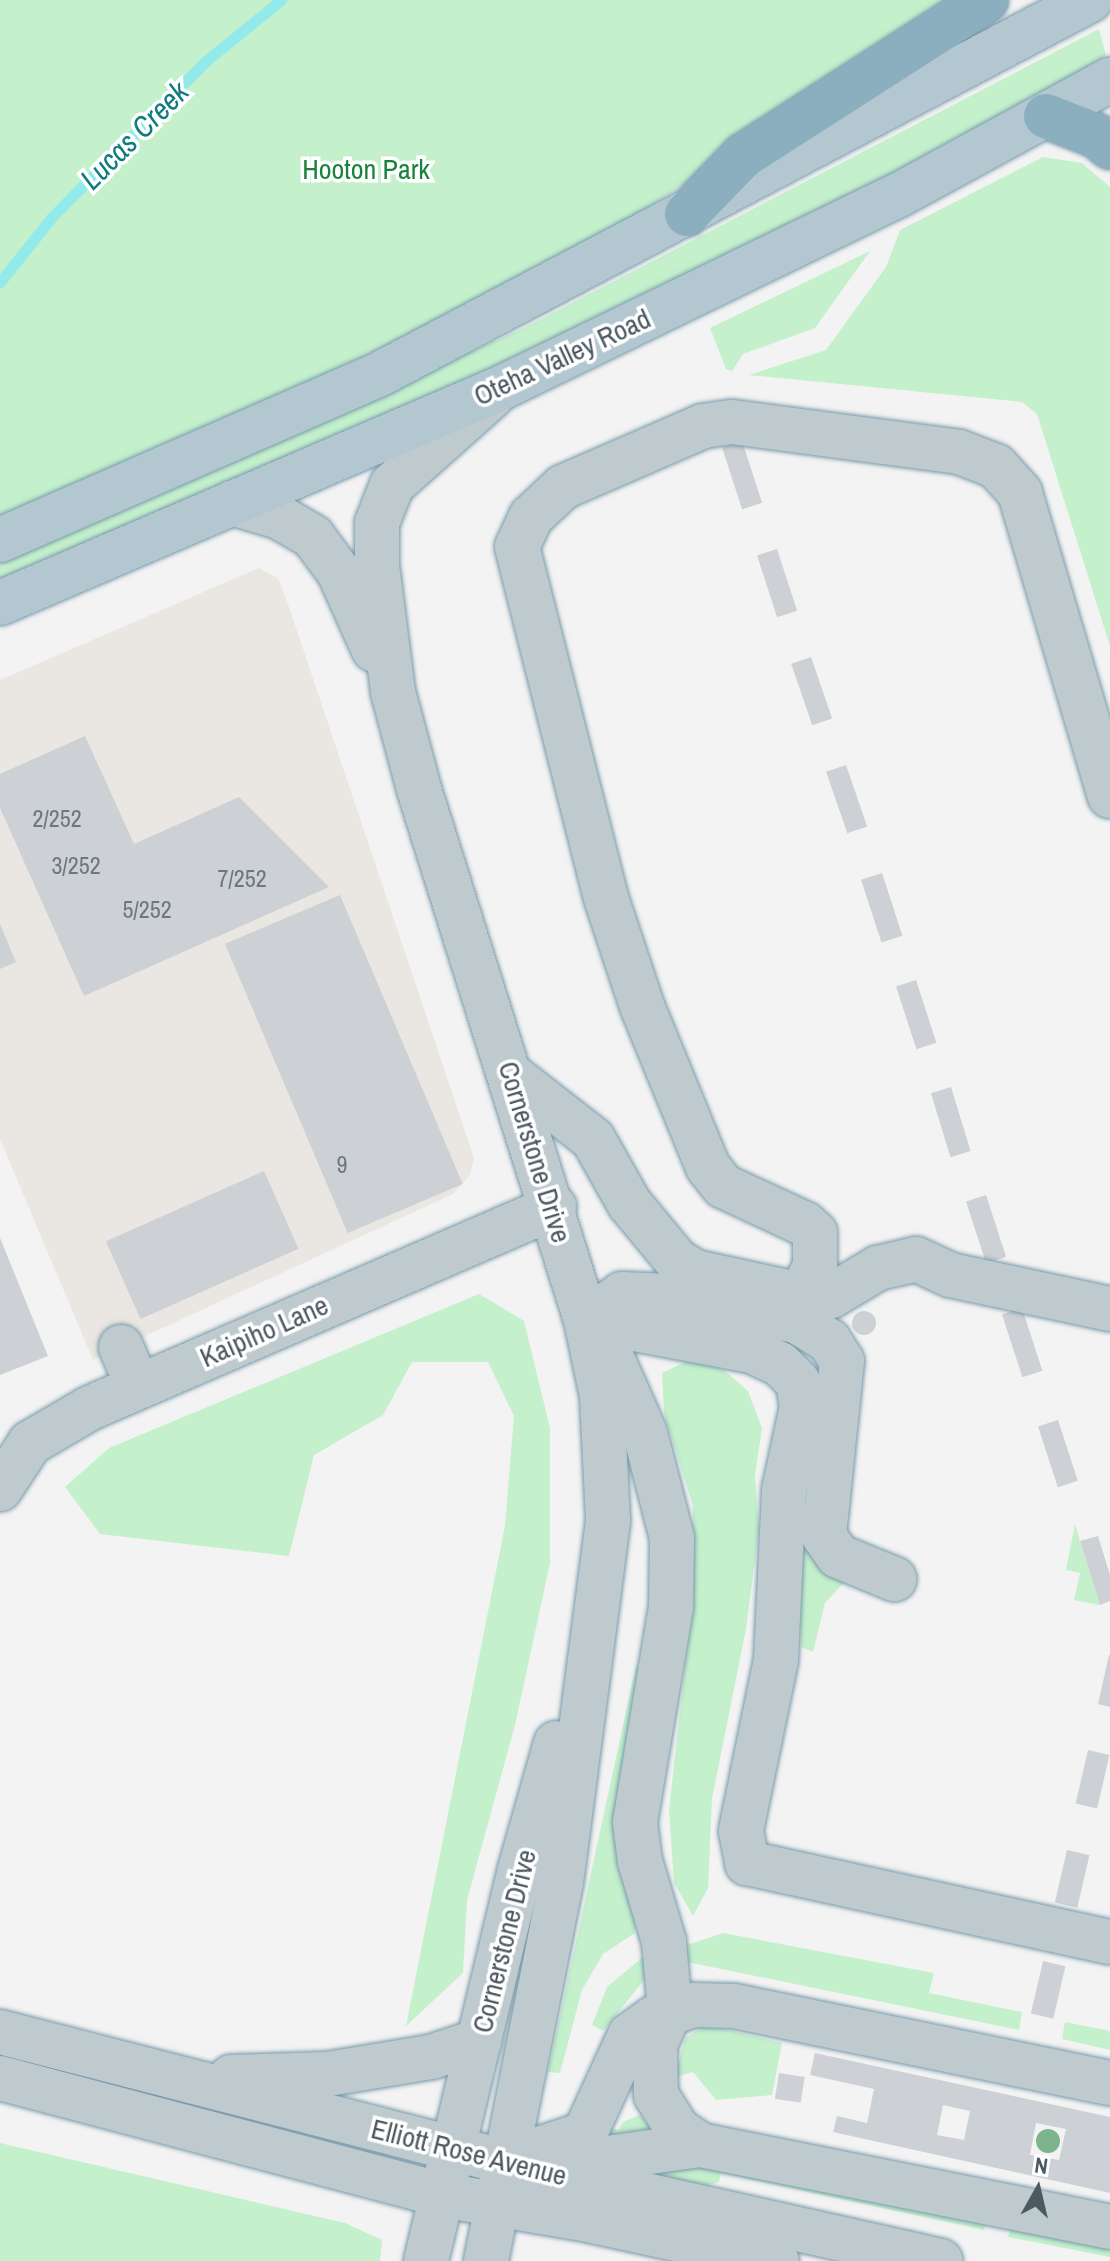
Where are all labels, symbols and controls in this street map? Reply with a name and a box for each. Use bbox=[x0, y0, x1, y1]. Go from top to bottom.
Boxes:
water label: Lucas Creek bbox=[72, 73, 196, 197]
park label: Hooton Park bbox=[302, 152, 430, 186]
street label: Oteha Valley Road bbox=[468, 301, 656, 413]
house number: 2/252 bbox=[32, 805, 82, 833]
house number: 3/252 bbox=[51, 852, 101, 880]
house number: 7/252 bbox=[217, 865, 267, 893]
house number: 5/252 bbox=[122, 896, 172, 924]
street label: Cornerstone Drive bbox=[492, 1057, 578, 1247]
house number: 9 bbox=[337, 1151, 347, 1179]
street label: Kaipiho Lane bbox=[195, 1288, 333, 1374]
street label: Cornerstone Drive bbox=[465, 1846, 543, 2036]
street label: Elliott Rose Avenue bbox=[367, 2111, 571, 2193]
north arrow bbox=[998, 2149, 1078, 2229]
text: N bbox=[1033, 2149, 1050, 2181]

